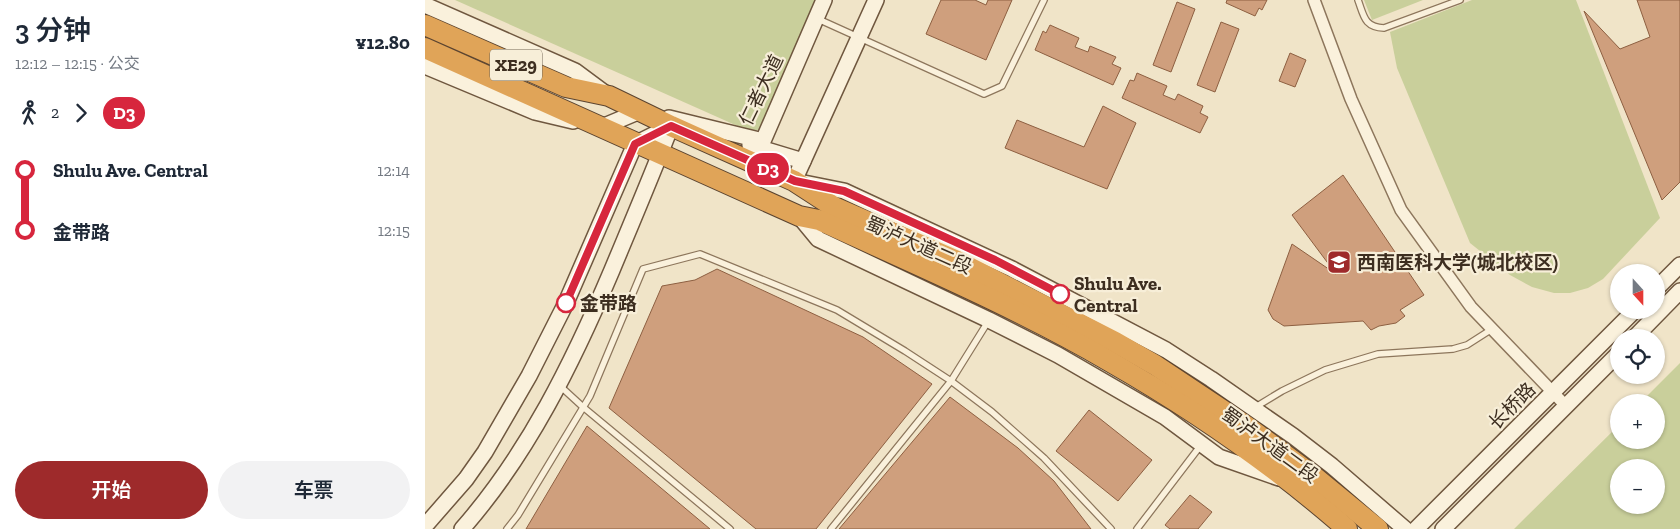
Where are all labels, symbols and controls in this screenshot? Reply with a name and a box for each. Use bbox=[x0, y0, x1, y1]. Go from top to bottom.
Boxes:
text: 3 分钟 bbox=[15, 14, 91, 47]
text: ¥12.80 bbox=[355, 31, 410, 54]
road number: XE29 bbox=[490, 50, 542, 80]
street label: 仁者大道 bbox=[734, 51, 788, 129]
text: 12:12 – 12:15 · 公交 bbox=[15, 54, 140, 73]
icon: walk bbox=[15, 99, 43, 127]
icon: forward bbox=[67, 99, 95, 127]
text: D3 bbox=[113, 102, 135, 124]
text: 2 bbox=[51, 103, 59, 122]
line badge: D3 bbox=[745, 153, 791, 185]
text: D3 bbox=[757, 158, 779, 180]
text: Shulu Ave. Central bbox=[53, 159, 208, 182]
text: 12:14 bbox=[377, 161, 410, 180]
street label: 蜀泸大道二段 bbox=[862, 211, 976, 279]
text: 金带路 bbox=[53, 221, 110, 244]
text: 12:15 bbox=[378, 221, 410, 240]
school or university icon: 西南医科大学(城北校区) bbox=[1326, 249, 1352, 275]
place label: 西南医科大学(城北校区) bbox=[1357, 251, 1558, 274]
north arrow bbox=[1610, 264, 1665, 319]
map controls bbox=[1610, 264, 1665, 514]
place label: Shulu Ave. Central bbox=[1074, 272, 1162, 317]
marker: Shulu Ave. Central bbox=[1050, 284, 1070, 304]
place label: 金带路 bbox=[580, 292, 637, 315]
marker: 金带路 bbox=[556, 293, 576, 313]
button: locate bbox=[1610, 329, 1665, 384]
street label: 长桥路 bbox=[1484, 378, 1540, 434]
button: + bbox=[1610, 394, 1665, 449]
street label: 蜀泸大道二段 bbox=[1217, 402, 1323, 488]
button: − bbox=[1610, 459, 1665, 514]
button: 开始 bbox=[15, 461, 208, 519]
button: 车票 bbox=[218, 461, 410, 519]

